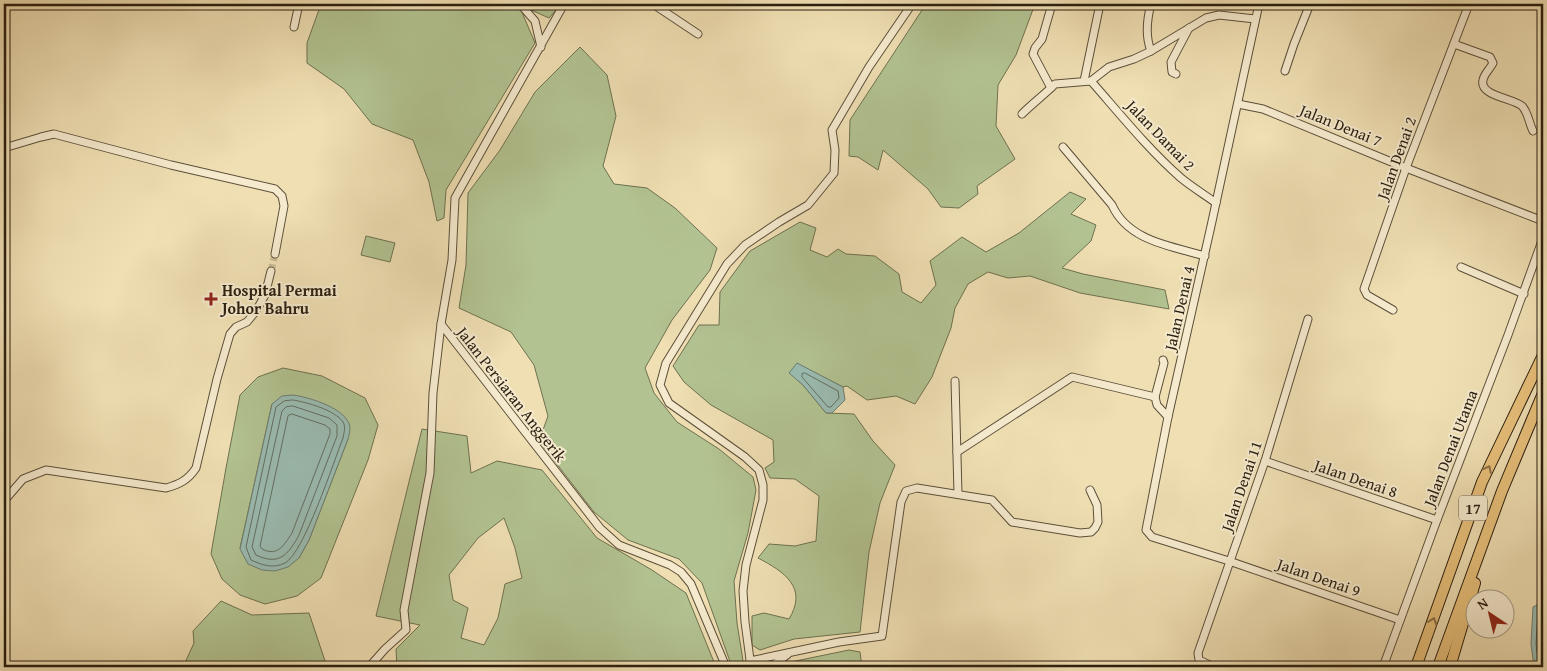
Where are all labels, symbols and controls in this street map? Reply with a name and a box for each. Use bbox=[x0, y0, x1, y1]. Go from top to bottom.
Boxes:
street label: Jalan Damai 2 bbox=[1119, 93, 1201, 176]
street label: Jalan Denai 7 bbox=[1294, 97, 1386, 152]
street label: Jalan Denai 2 bbox=[1369, 113, 1422, 205]
street label: Jalan Denai 4 bbox=[1157, 263, 1201, 355]
place label: Hospital Permai Johor Bahru bbox=[219, 278, 337, 320]
marker: Hospital Permai Johor Bahru bbox=[204, 292, 218, 306]
street label: Jalan Persiaran Anggerik bbox=[450, 320, 573, 468]
street label: Jalan Denai Utama bbox=[1416, 386, 1483, 512]
street label: Jalan Denai 11 bbox=[1214, 437, 1268, 536]
street label: Jalan Denai 8 bbox=[1309, 452, 1401, 504]
one-way arrow bbox=[1482, 465, 1493, 474]
road number: 17 bbox=[1459, 496, 1487, 520]
street label: Jalan Denai 9 bbox=[1272, 551, 1364, 603]
north arrow bbox=[1464, 588, 1514, 638]
text: N bbox=[1473, 592, 1493, 614]
one-way arrow bbox=[1427, 618, 1437, 626]

